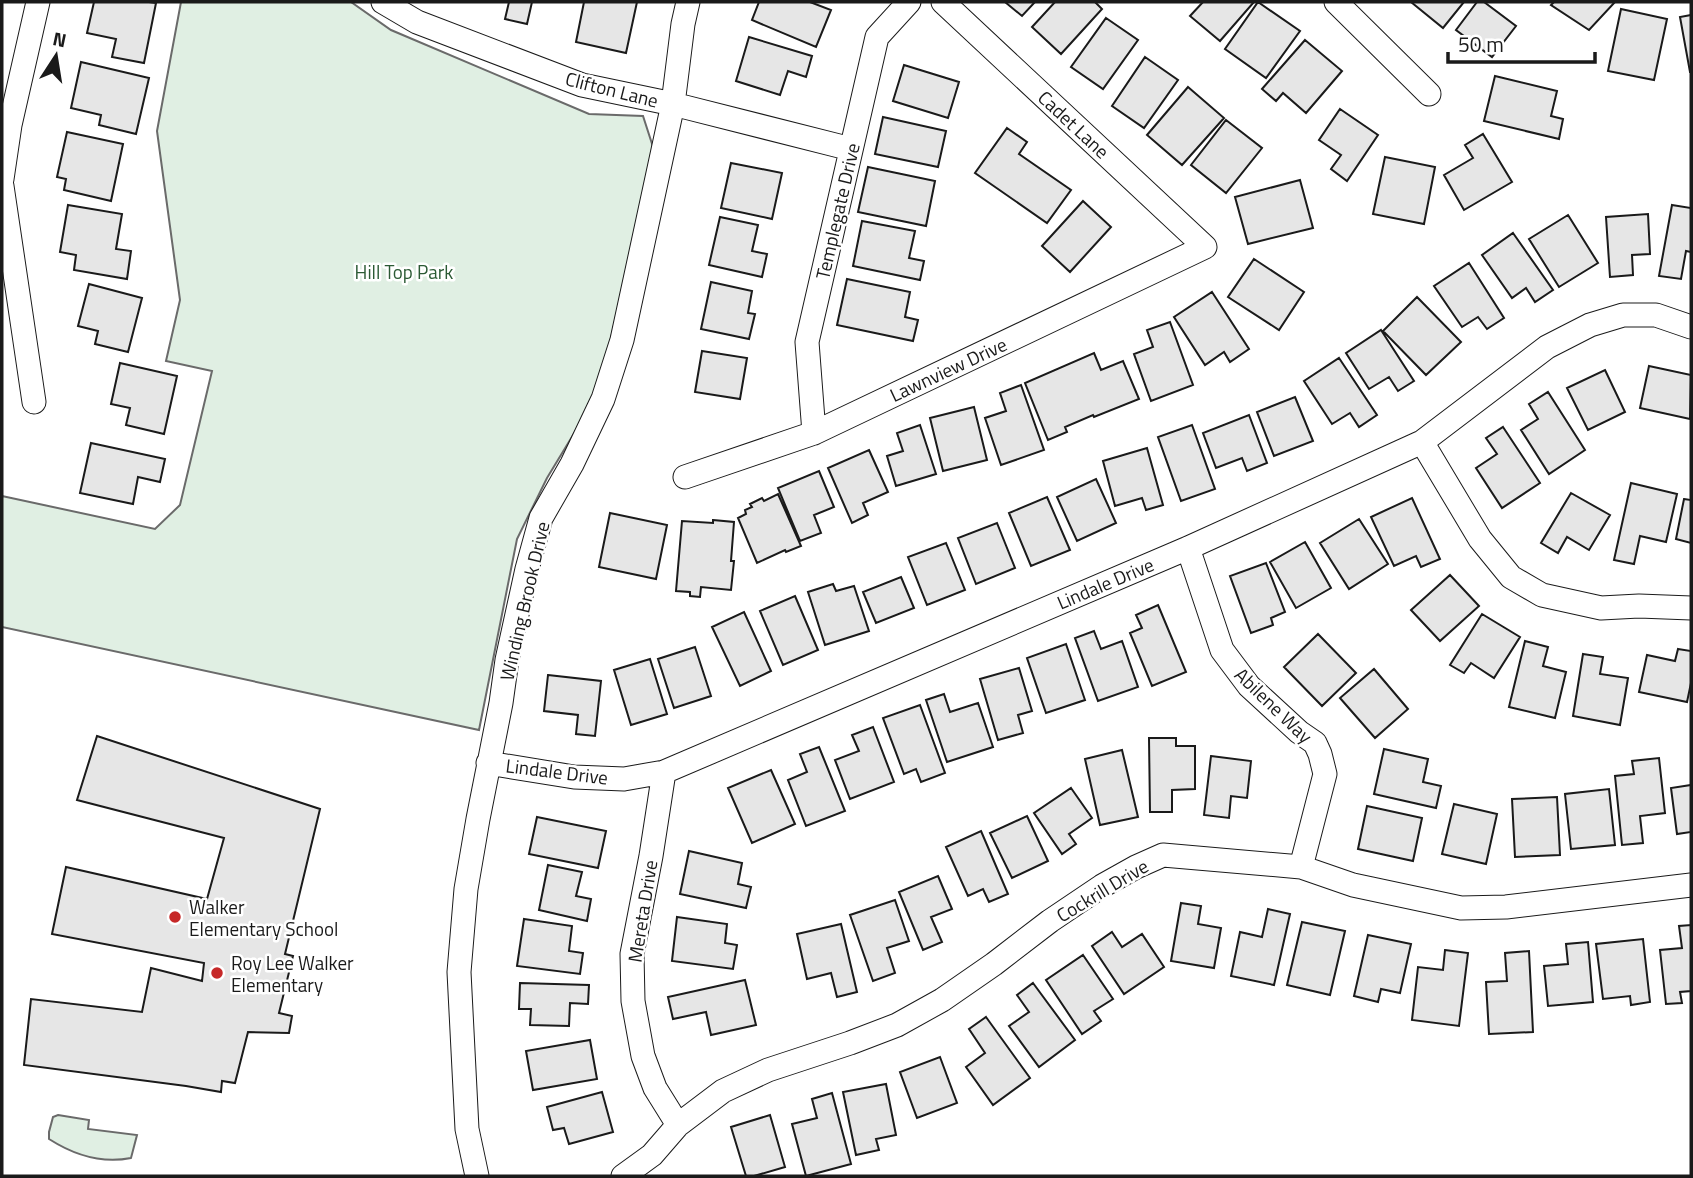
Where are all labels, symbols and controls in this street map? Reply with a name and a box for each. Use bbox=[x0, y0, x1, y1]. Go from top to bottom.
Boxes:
north arrow bbox=[21, 21, 91, 91]
scale bar bbox=[1448, 21, 1595, 65]
text: N bbox=[50, 23, 69, 54]
text: 50 m bbox=[1458, 28, 1504, 60]
street label: Clifton Lane bbox=[563, 63, 661, 115]
street label: Cadet Lane bbox=[1032, 83, 1116, 165]
street label: Templegate Drive bbox=[807, 140, 867, 282]
park label: Hill Top Park bbox=[355, 257, 453, 286]
street label: Lawnview Drive bbox=[885, 329, 1011, 409]
street label: Winding Brook Drive bbox=[492, 519, 556, 683]
street label: Lindale Drive bbox=[1052, 550, 1158, 616]
street label: Abilene Way bbox=[1228, 660, 1320, 750]
street label: Lindale Drive bbox=[504, 750, 610, 792]
street label: Cockrill Drive bbox=[1050, 851, 1154, 929]
street label: Mereta Drive bbox=[620, 858, 664, 964]
place label: Walker Elementary School bbox=[189, 892, 338, 943]
marker: Walker Elementary School bbox=[167, 909, 183, 925]
place label: Roy Lee Walker Elementary bbox=[231, 948, 354, 999]
marker: Roy Lee Walker Elementary bbox=[209, 965, 225, 981]

